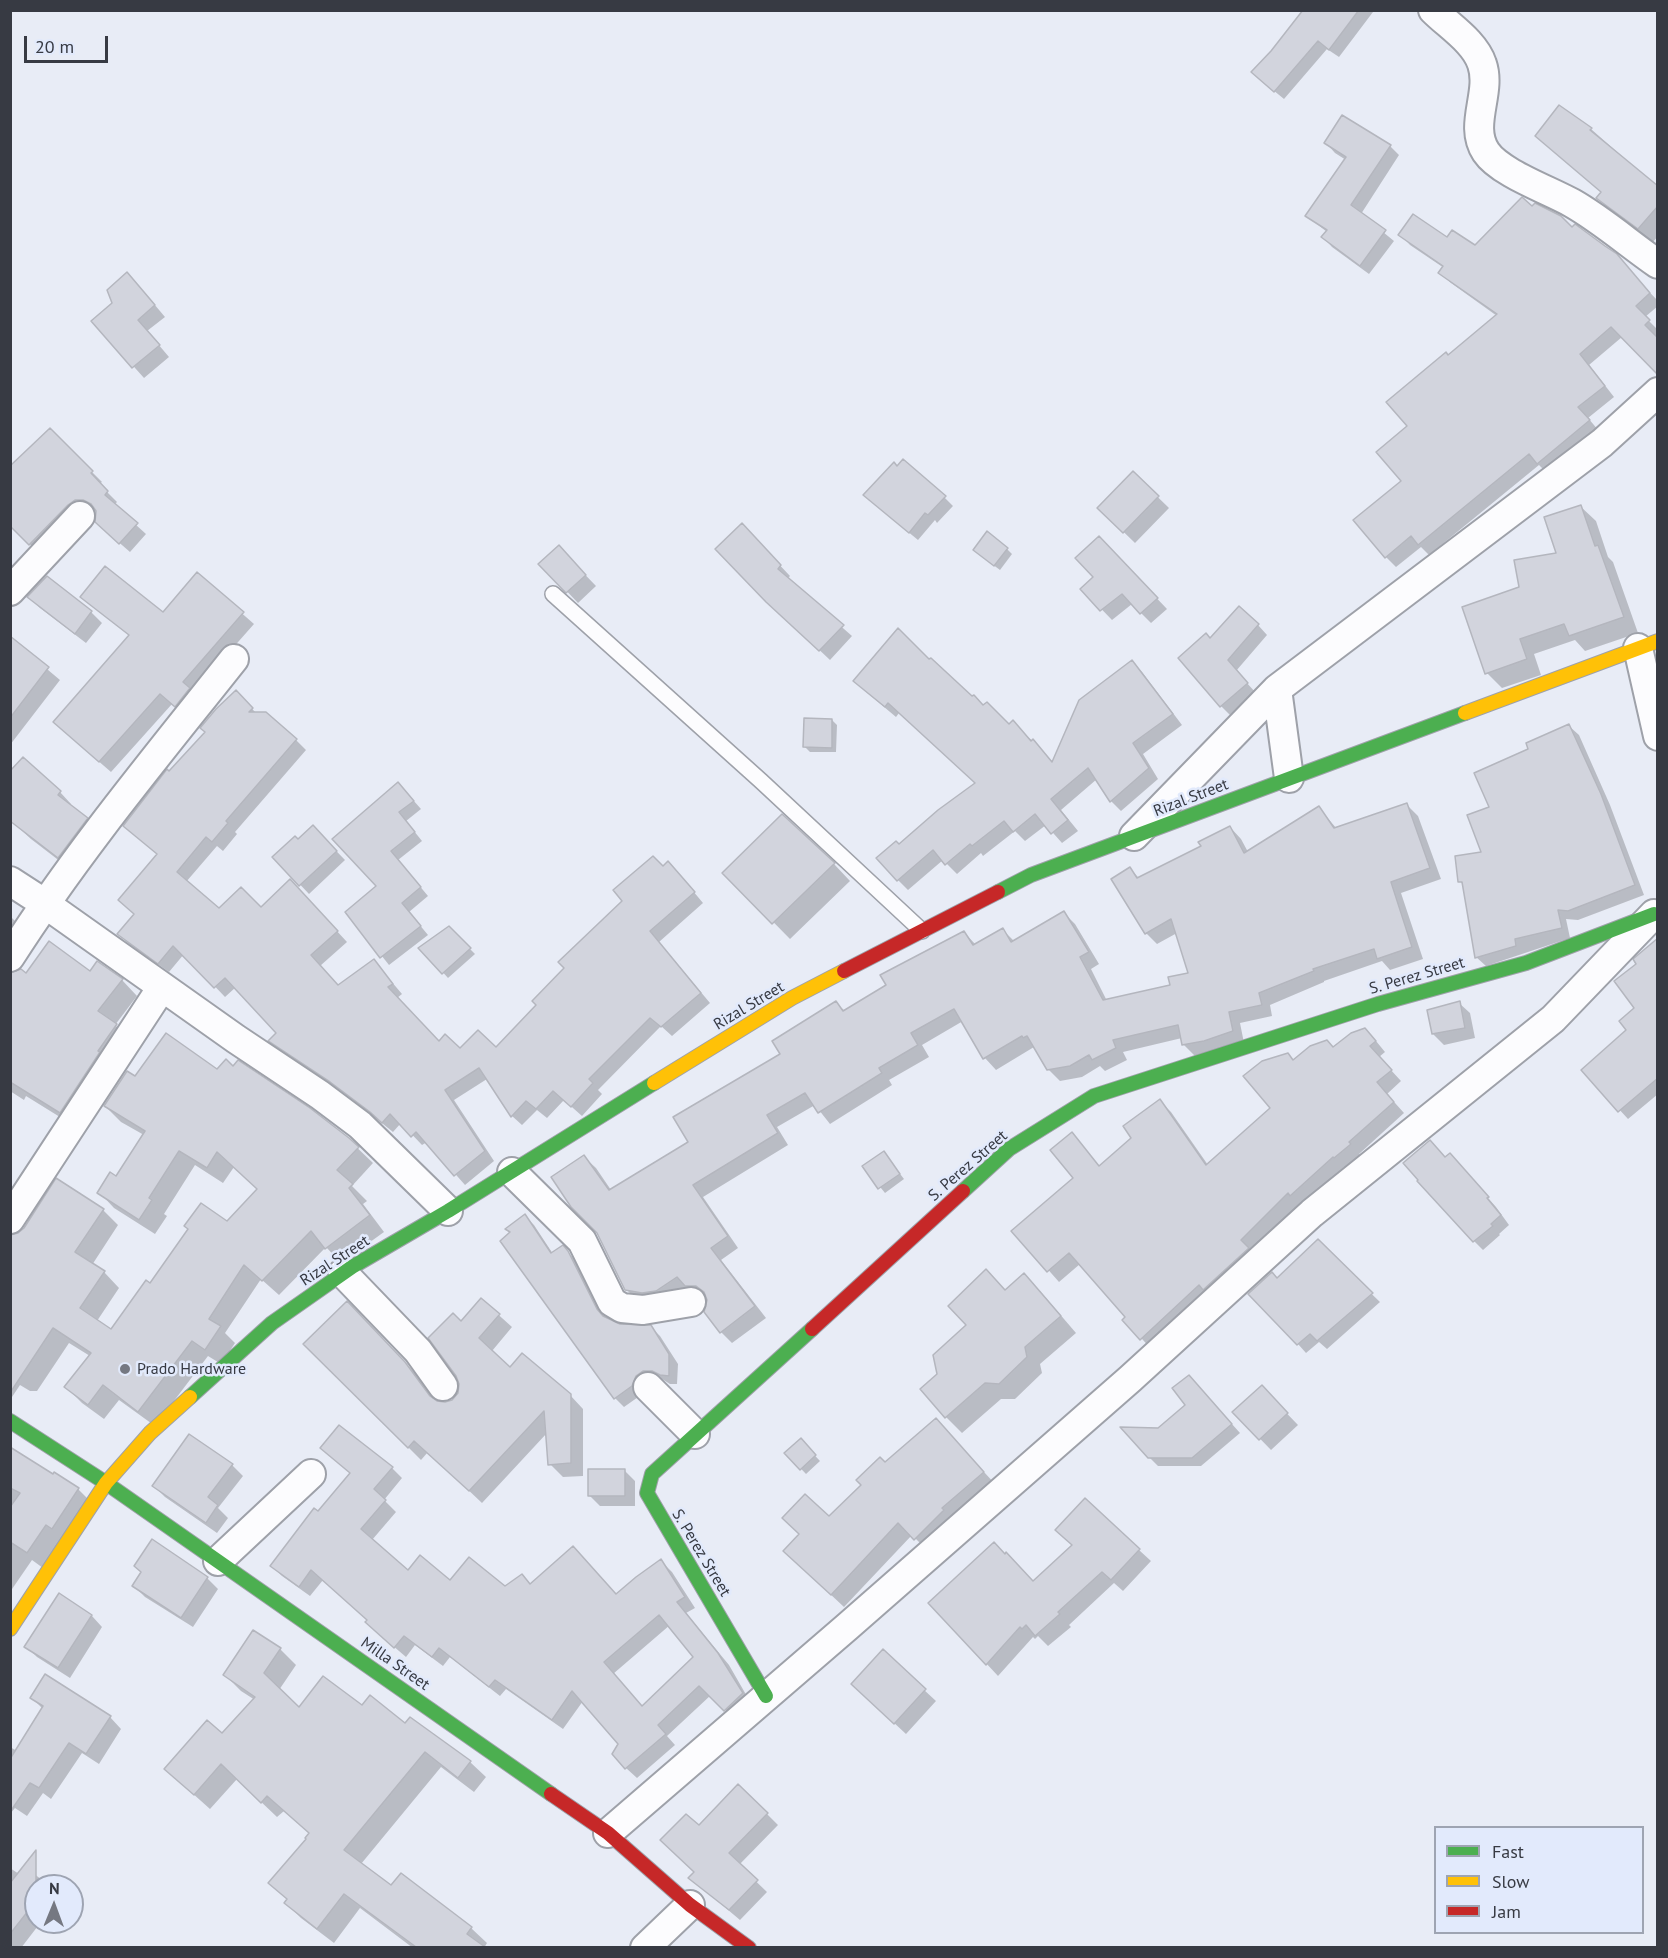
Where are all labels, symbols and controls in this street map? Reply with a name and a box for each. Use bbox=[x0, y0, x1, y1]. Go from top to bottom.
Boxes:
scale bar bbox=[27, 24, 111, 62]
text: 20 m bbox=[35, 35, 74, 58]
street label: Rizal Street bbox=[1151, 775, 1231, 821]
street label: S. Perez Street bbox=[1367, 953, 1467, 999]
street label: Rizal Street bbox=[710, 978, 788, 1034]
street label: S. Perez Street bbox=[925, 1126, 1011, 1206]
street label: Rizal Street bbox=[297, 1232, 373, 1290]
place label: Prado Hardware bbox=[137, 1359, 246, 1379]
marker: Prado Hardware bbox=[118, 1362, 132, 1376]
street label: S. Perez Street bbox=[667, 1506, 735, 1600]
street label: Milla Street bbox=[357, 1633, 433, 1695]
legend bbox=[1434, 1826, 1644, 1934]
text: Fast bbox=[1492, 1840, 1524, 1863]
text: Slow bbox=[1492, 1870, 1530, 1893]
north arrow bbox=[24, 1874, 84, 1934]
text: N bbox=[49, 1878, 60, 1898]
text: Jam bbox=[1492, 1900, 1521, 1923]

